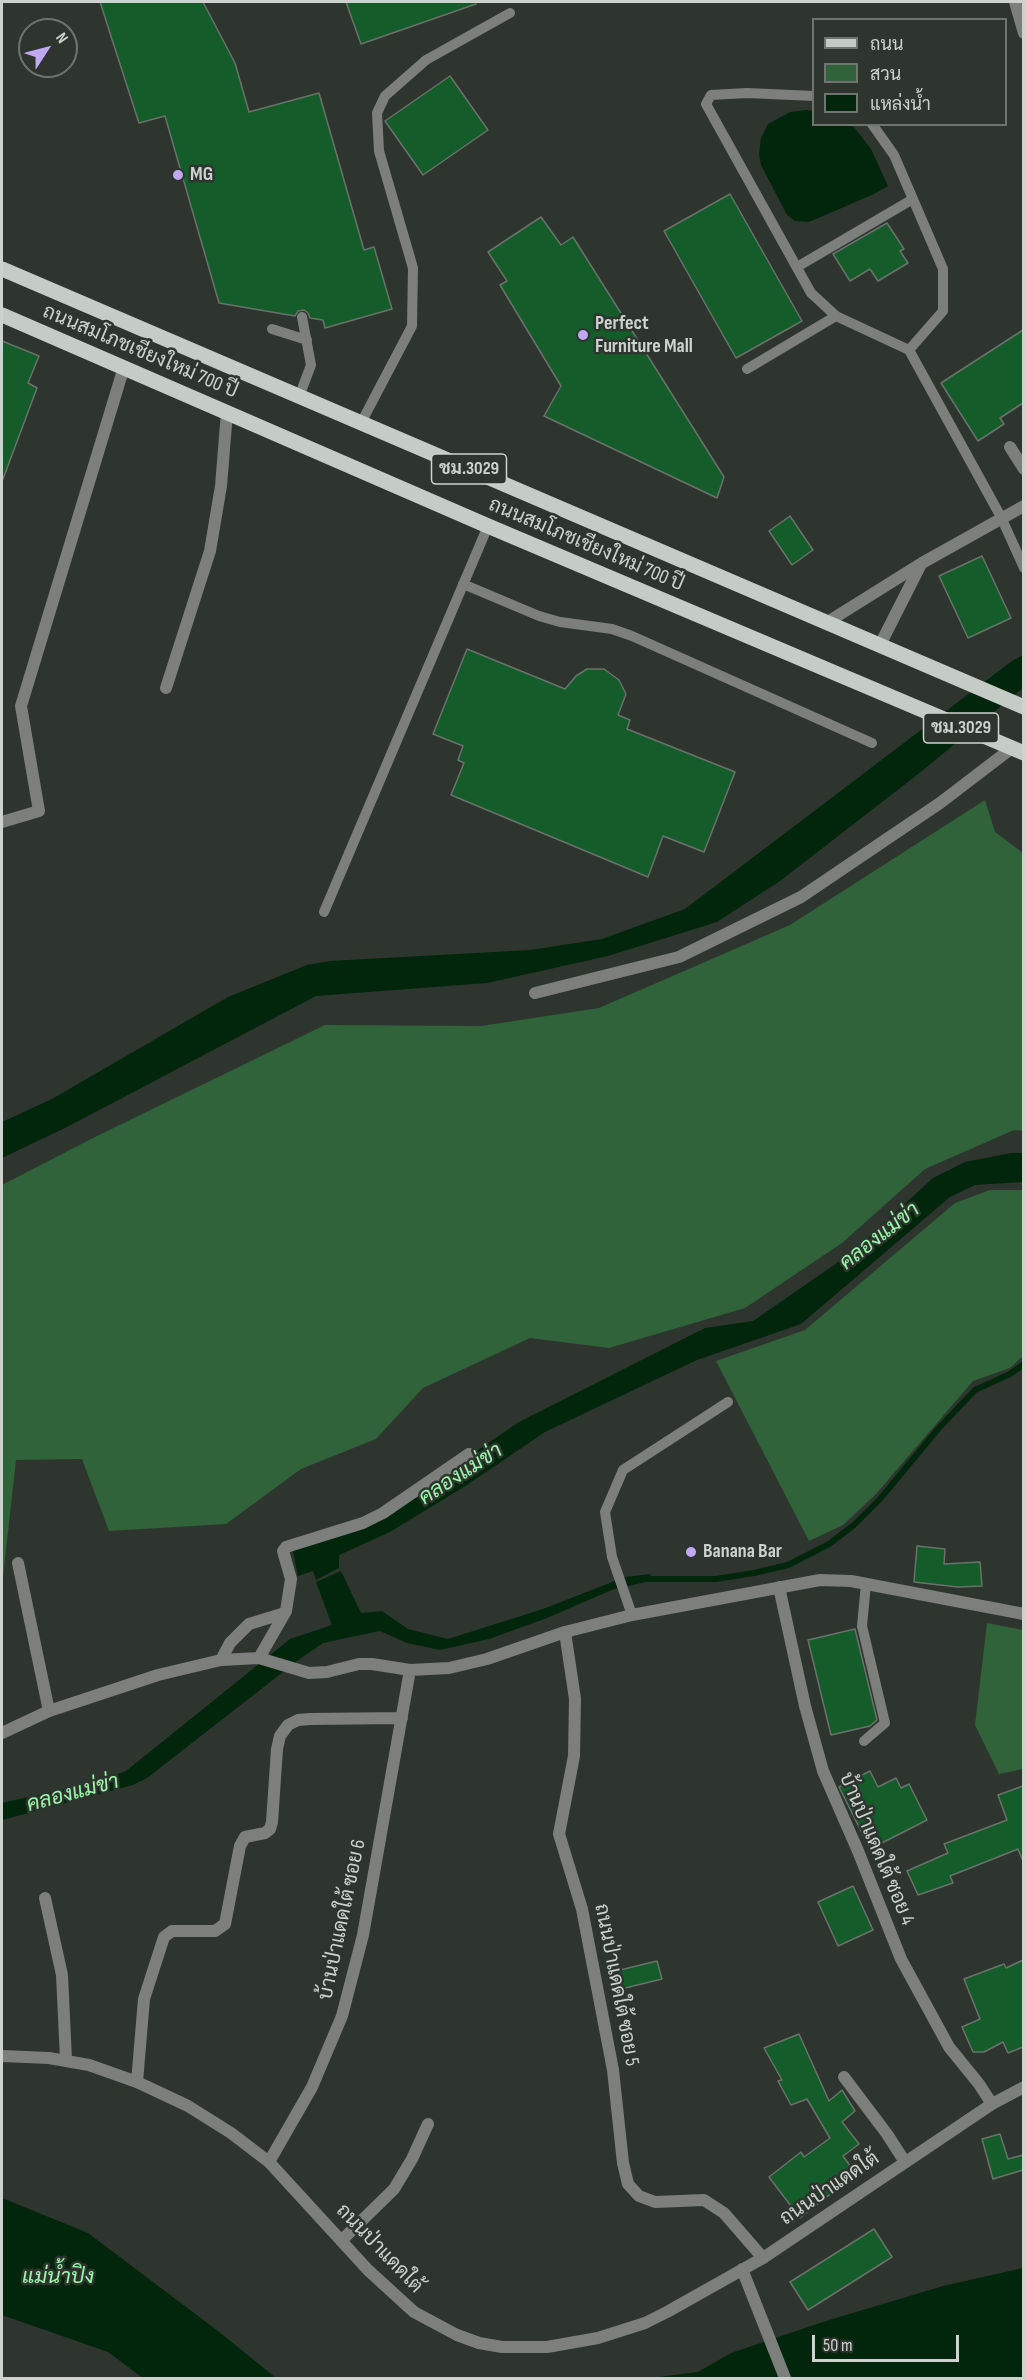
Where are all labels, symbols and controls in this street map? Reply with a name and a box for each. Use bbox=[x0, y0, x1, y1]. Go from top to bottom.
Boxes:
north arrow bbox=[18, 18, 78, 78]
legend bbox=[812, 18, 1007, 126]
text: N bbox=[51, 29, 72, 47]
text: ถนน bbox=[870, 34, 903, 55]
text: สวน bbox=[870, 64, 901, 85]
text: แหล่งน้ำ bbox=[870, 94, 931, 115]
place label: MG bbox=[190, 163, 213, 187]
marker: MG bbox=[171, 168, 185, 182]
street label: ถนนสมโภชเชียงใหม่ 700 ปี bbox=[39, 300, 241, 404]
place label: Perfect Furniture Mall bbox=[595, 312, 693, 359]
marker: Perfect Furniture Mall bbox=[576, 328, 590, 342]
road number: ชม.3029 bbox=[432, 454, 506, 484]
street label: ถนนสมโภชเชียงใหม่ 700 ปี bbox=[485, 493, 687, 597]
road number: ชม.3029 bbox=[924, 713, 998, 743]
water label: คลองแม่ข่า bbox=[835, 1198, 925, 1276]
water label: คลองแม่ข่า bbox=[415, 1439, 507, 1511]
place label: Banana Bar bbox=[703, 1540, 782, 1564]
marker: Banana Bar bbox=[684, 1545, 698, 1559]
street label: บ้านป่าแดดใต้ ซอย 4 bbox=[833, 1769, 919, 1929]
water label: คลองแม่ข่า bbox=[24, 1770, 122, 1818]
street label: บ้านป่าแดดใต้ ซอย 6 bbox=[314, 1837, 372, 2003]
street label: ถนนป่าแดดใต้ ซอย 5 bbox=[589, 1902, 643, 2068]
street label: ถนนป่าแดดใต้ bbox=[776, 2147, 884, 2231]
street label: ถนนป่าแดดใต้ bbox=[330, 2199, 428, 2299]
water label: แม่น้ำปิง bbox=[22, 2265, 94, 2291]
scale bar bbox=[815, 2323, 962, 2361]
text: 50 m bbox=[823, 2335, 853, 2356]

